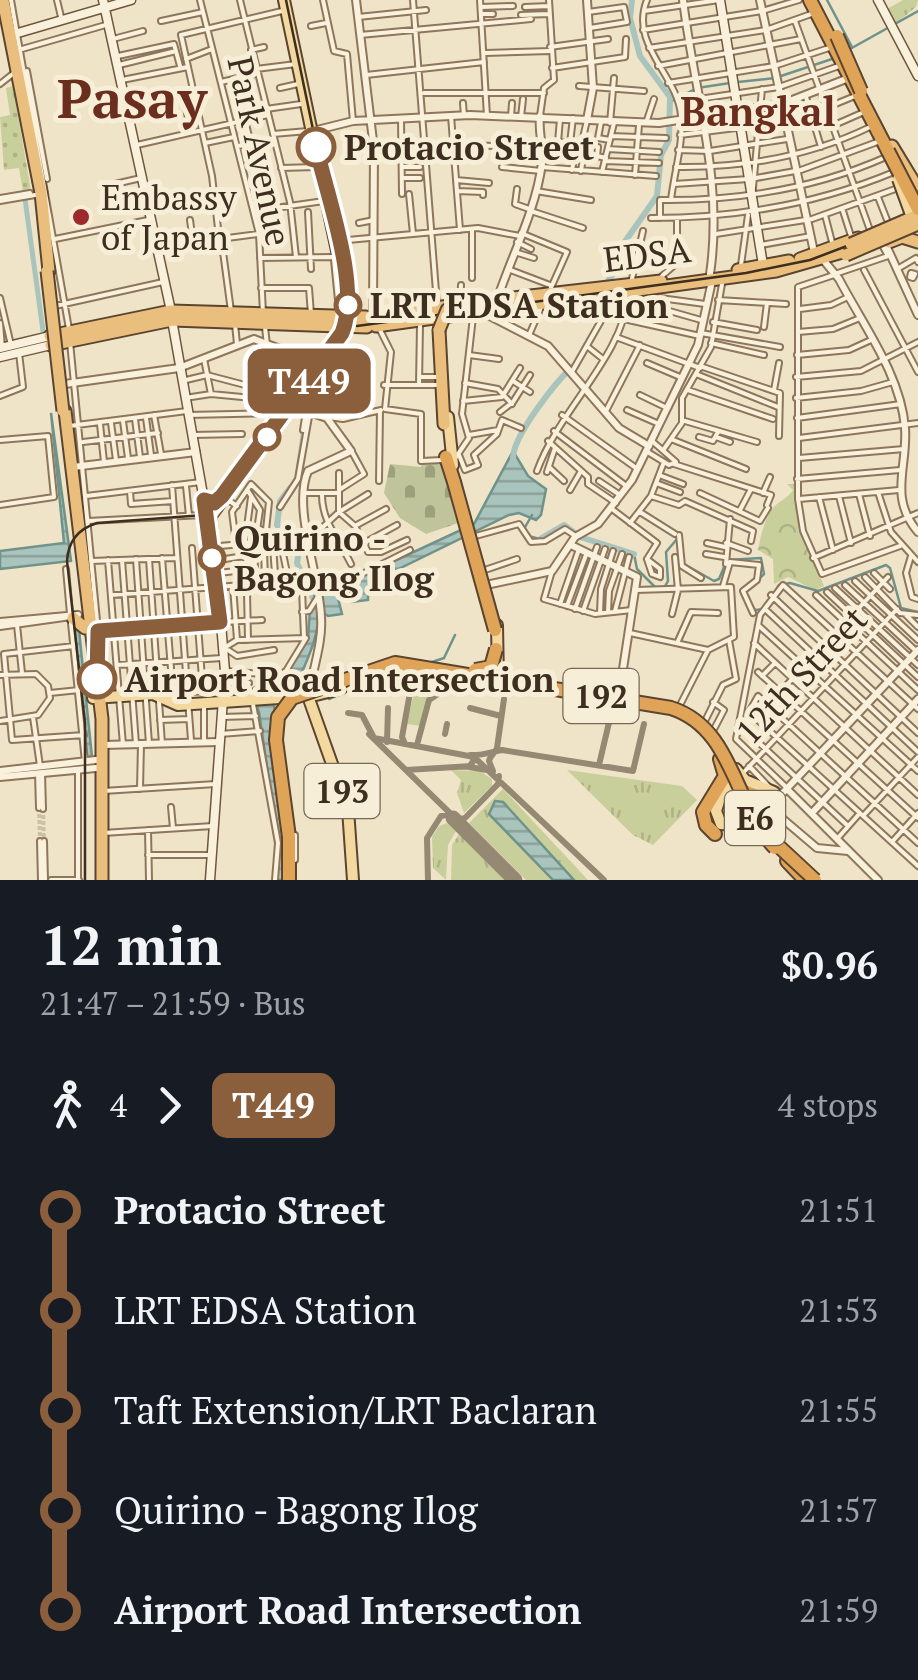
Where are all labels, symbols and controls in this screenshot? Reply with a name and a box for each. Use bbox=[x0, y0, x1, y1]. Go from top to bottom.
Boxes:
street label: Park Avenue bbox=[217, 52, 303, 250]
district label: Pasay bbox=[57, 61, 208, 134]
district label: Bangkal bbox=[680, 84, 836, 137]
place label: Protacio Street bbox=[344, 124, 594, 170]
marker: Protacio Street bbox=[297, 128, 335, 166]
place label: Embassy of Japan bbox=[101, 174, 238, 260]
marker: Embassy of Japan bbox=[70, 206, 92, 228]
street label: EDSA bbox=[601, 226, 693, 282]
place label: LRT EDSA Station bbox=[370, 282, 669, 328]
marker: LRT EDSA Station bbox=[335, 292, 361, 318]
line badge: T449 bbox=[239, 348, 379, 414]
text: T449 bbox=[268, 358, 350, 404]
unlabelled marker bbox=[254, 424, 280, 450]
place label: Quirino - Bagong Ilog bbox=[234, 515, 435, 601]
marker: Quirino - Bagong Ilog bbox=[199, 545, 225, 571]
street label: 12th Street bbox=[725, 596, 877, 754]
place label: Airport Road Intersection bbox=[124, 656, 555, 702]
marker: Airport Road Intersection bbox=[78, 660, 116, 698]
road number: 192 bbox=[564, 669, 638, 723]
road number: 193 bbox=[304, 764, 380, 818]
road number: E6 bbox=[725, 791, 785, 845]
text: 12 min bbox=[40, 908, 222, 981]
text: $0.96 bbox=[781, 940, 878, 990]
text: 21:47 – 21:59 · Bus bbox=[40, 982, 306, 1024]
icon: walk bbox=[40, 1078, 95, 1133]
icon: forward bbox=[142, 1078, 197, 1133]
text: T449 bbox=[232, 1082, 315, 1128]
text: 4 bbox=[110, 1084, 127, 1126]
text: 4 stops bbox=[778, 1084, 878, 1126]
text: Protacio Street bbox=[114, 1185, 386, 1235]
text: 21:51 bbox=[799, 1189, 878, 1231]
text: LRT EDSA Station bbox=[114, 1285, 417, 1335]
text: 21:53 bbox=[799, 1289, 878, 1331]
text: Taft Extension/LRT Baclaran bbox=[114, 1385, 597, 1435]
text: 21:55 bbox=[799, 1389, 878, 1431]
text: Quirino - Bagong Ilog bbox=[114, 1485, 478, 1535]
text: 21:57 bbox=[799, 1489, 878, 1531]
text: Airport Road Intersection bbox=[114, 1585, 581, 1635]
text: 21:59 bbox=[799, 1589, 878, 1631]

